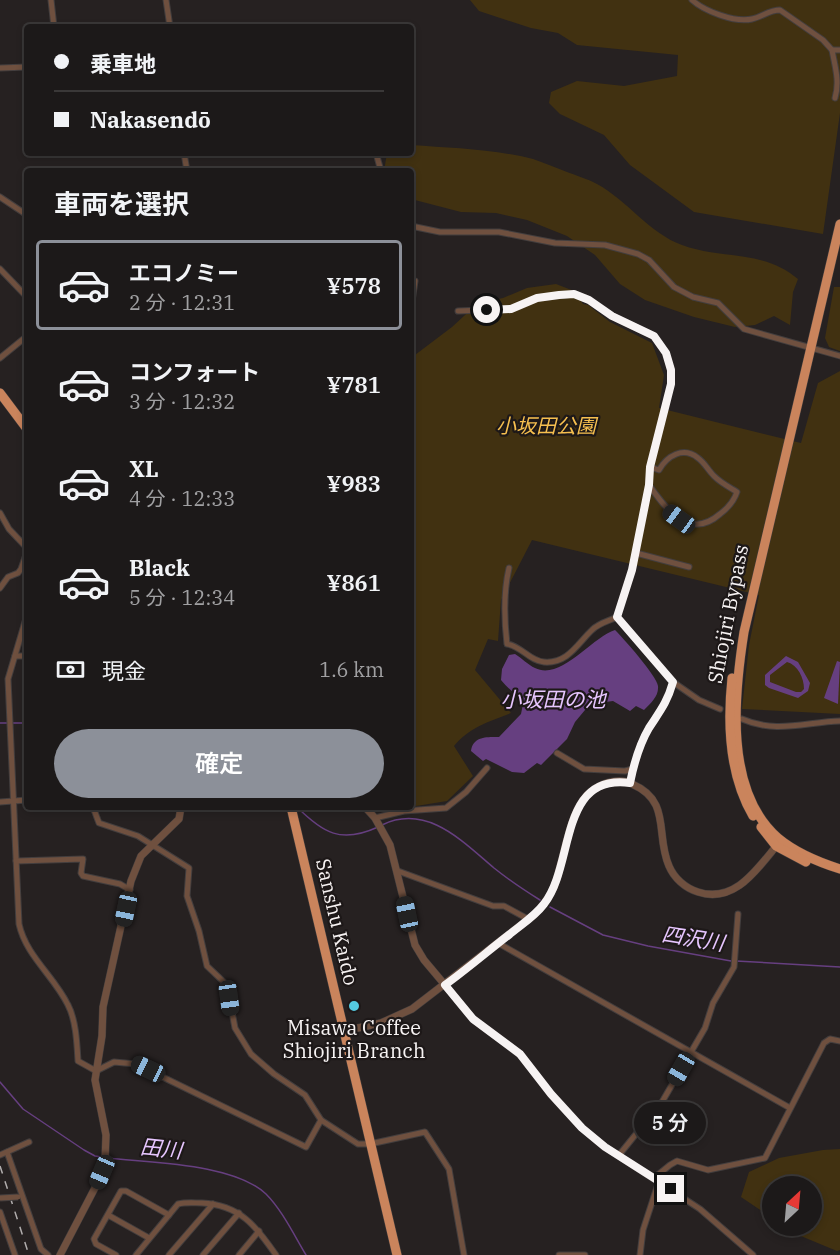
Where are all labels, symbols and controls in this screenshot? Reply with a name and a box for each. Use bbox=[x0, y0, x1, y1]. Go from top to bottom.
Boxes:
text: 乗車地 bbox=[90, 49, 156, 78]
text: Nakasendō bbox=[90, 105, 211, 134]
text: 車両を選択 bbox=[54, 186, 189, 221]
icon: car bbox=[57, 258, 111, 312]
text: エコノミー bbox=[129, 258, 239, 287]
text: ¥578 bbox=[327, 271, 381, 300]
text: 2 分 · 12:31 bbox=[129, 289, 235, 316]
route start bbox=[473, 296, 500, 323]
icon: car bbox=[57, 357, 111, 411]
text: コンフォート bbox=[129, 357, 260, 386]
text: ¥781 bbox=[327, 370, 381, 399]
text: 3 分 · 12:32 bbox=[129, 388, 235, 415]
park label: 小坂田公園 bbox=[496, 412, 599, 439]
text: XL bbox=[129, 454, 159, 483]
icon: car bbox=[57, 456, 111, 510]
text: ¥983 bbox=[327, 469, 381, 498]
text: 4 分 · 12:33 bbox=[129, 485, 235, 512]
car bbox=[659, 501, 699, 537]
street label: Shiojiri Bypass bbox=[701, 542, 754, 686]
text: Black bbox=[129, 553, 190, 582]
icon: car bbox=[57, 555, 111, 609]
text: ¥861 bbox=[327, 568, 381, 597]
text: 5 分 · 12:34 bbox=[129, 584, 235, 611]
icon: cash bbox=[54, 653, 87, 686]
text: 現金 bbox=[102, 656, 146, 685]
text: 1.6 km bbox=[319, 656, 384, 683]
water label: 小坂田の池 bbox=[501, 685, 607, 713]
button: 確定 bbox=[54, 729, 384, 798]
street label: Sanshu Kaido bbox=[310, 856, 365, 988]
car bbox=[113, 890, 139, 928]
car bbox=[394, 895, 420, 933]
water label: 四沢川 bbox=[660, 919, 728, 957]
car bbox=[218, 979, 240, 1017]
marker: Misawa Coffee Shiojiri Branch bbox=[347, 999, 361, 1013]
place label: Misawa Coffee Shiojiri Branch bbox=[283, 1014, 425, 1064]
car bbox=[664, 1049, 698, 1089]
car bbox=[128, 1053, 168, 1085]
callout: 5 分 bbox=[635, 1102, 707, 1144]
text: 5 分 bbox=[652, 1109, 688, 1136]
water label: 田川 bbox=[139, 1132, 185, 1164]
car bbox=[87, 1152, 117, 1192]
route end bbox=[657, 1175, 684, 1202]
north arrow bbox=[762, 1176, 822, 1236]
map controls bbox=[762, 1176, 822, 1236]

